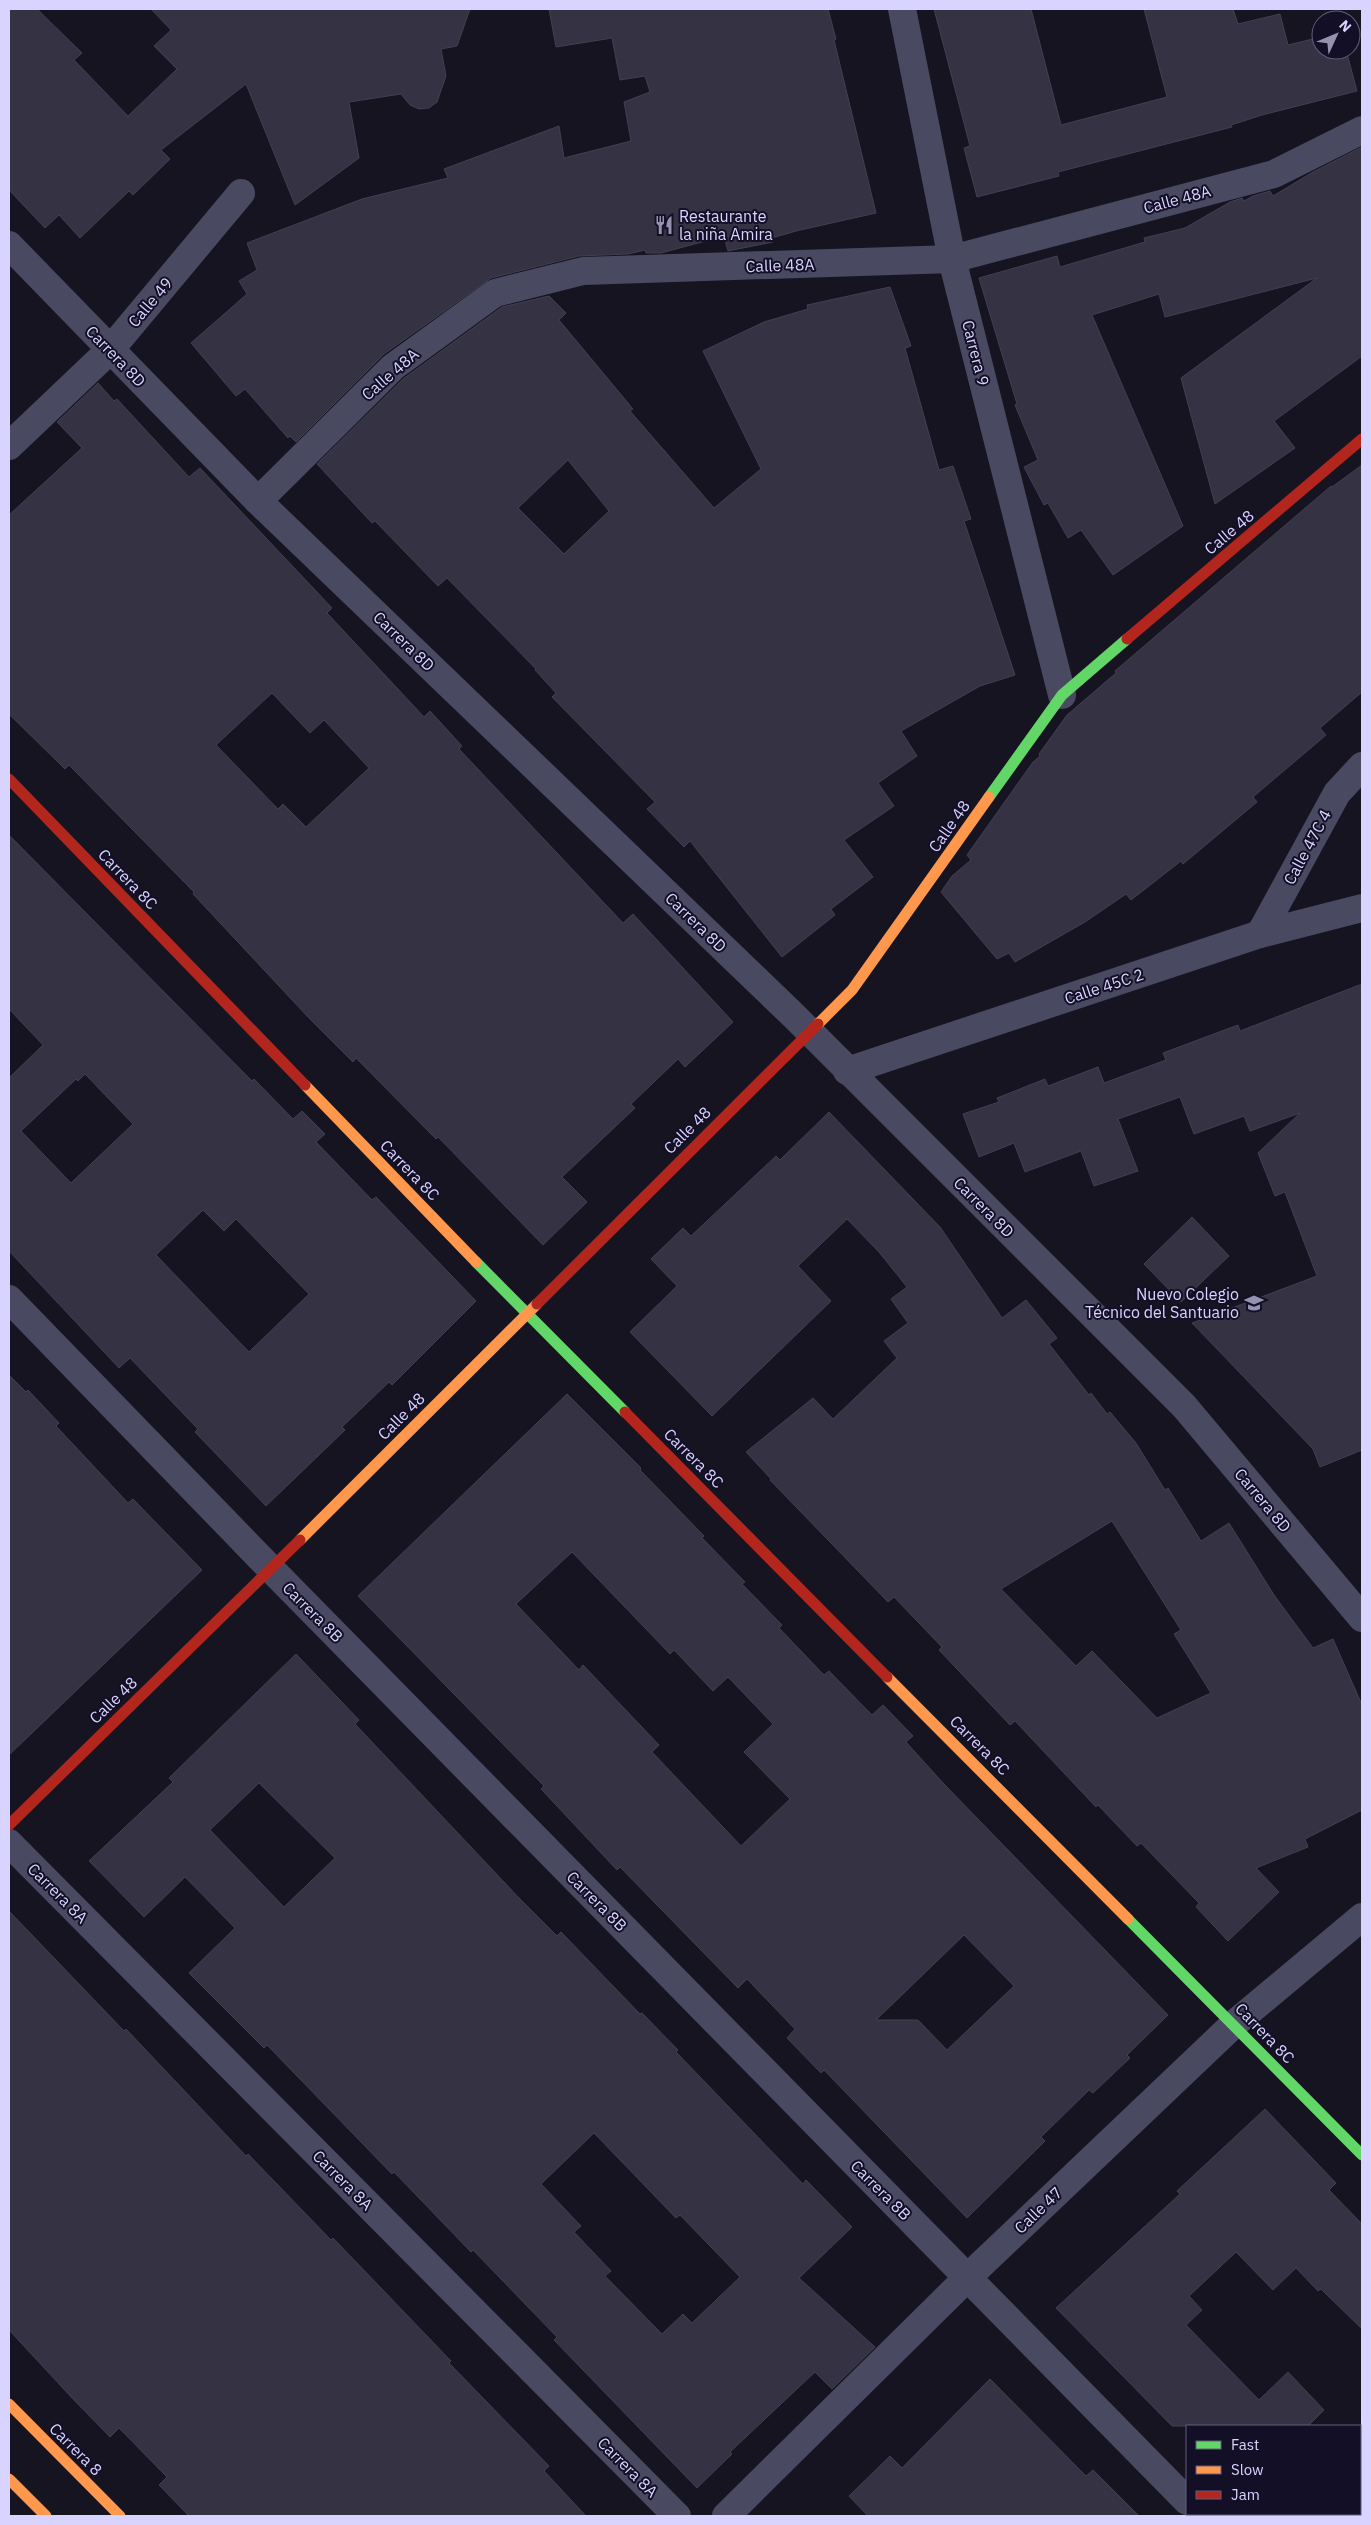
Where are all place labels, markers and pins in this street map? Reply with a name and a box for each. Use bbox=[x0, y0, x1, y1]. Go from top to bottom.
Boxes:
place label: Restaurante la niña Amira bbox=[679, 206, 773, 244]
restaurant icon: Restaurante la niña Amira bbox=[653, 214, 675, 236]
place label: Nuevo Colegio Técnico del Santuario bbox=[1085, 1284, 1239, 1322]
school or university icon: Nuevo Colegio Técnico del Santuario bbox=[1243, 1292, 1265, 1314]

